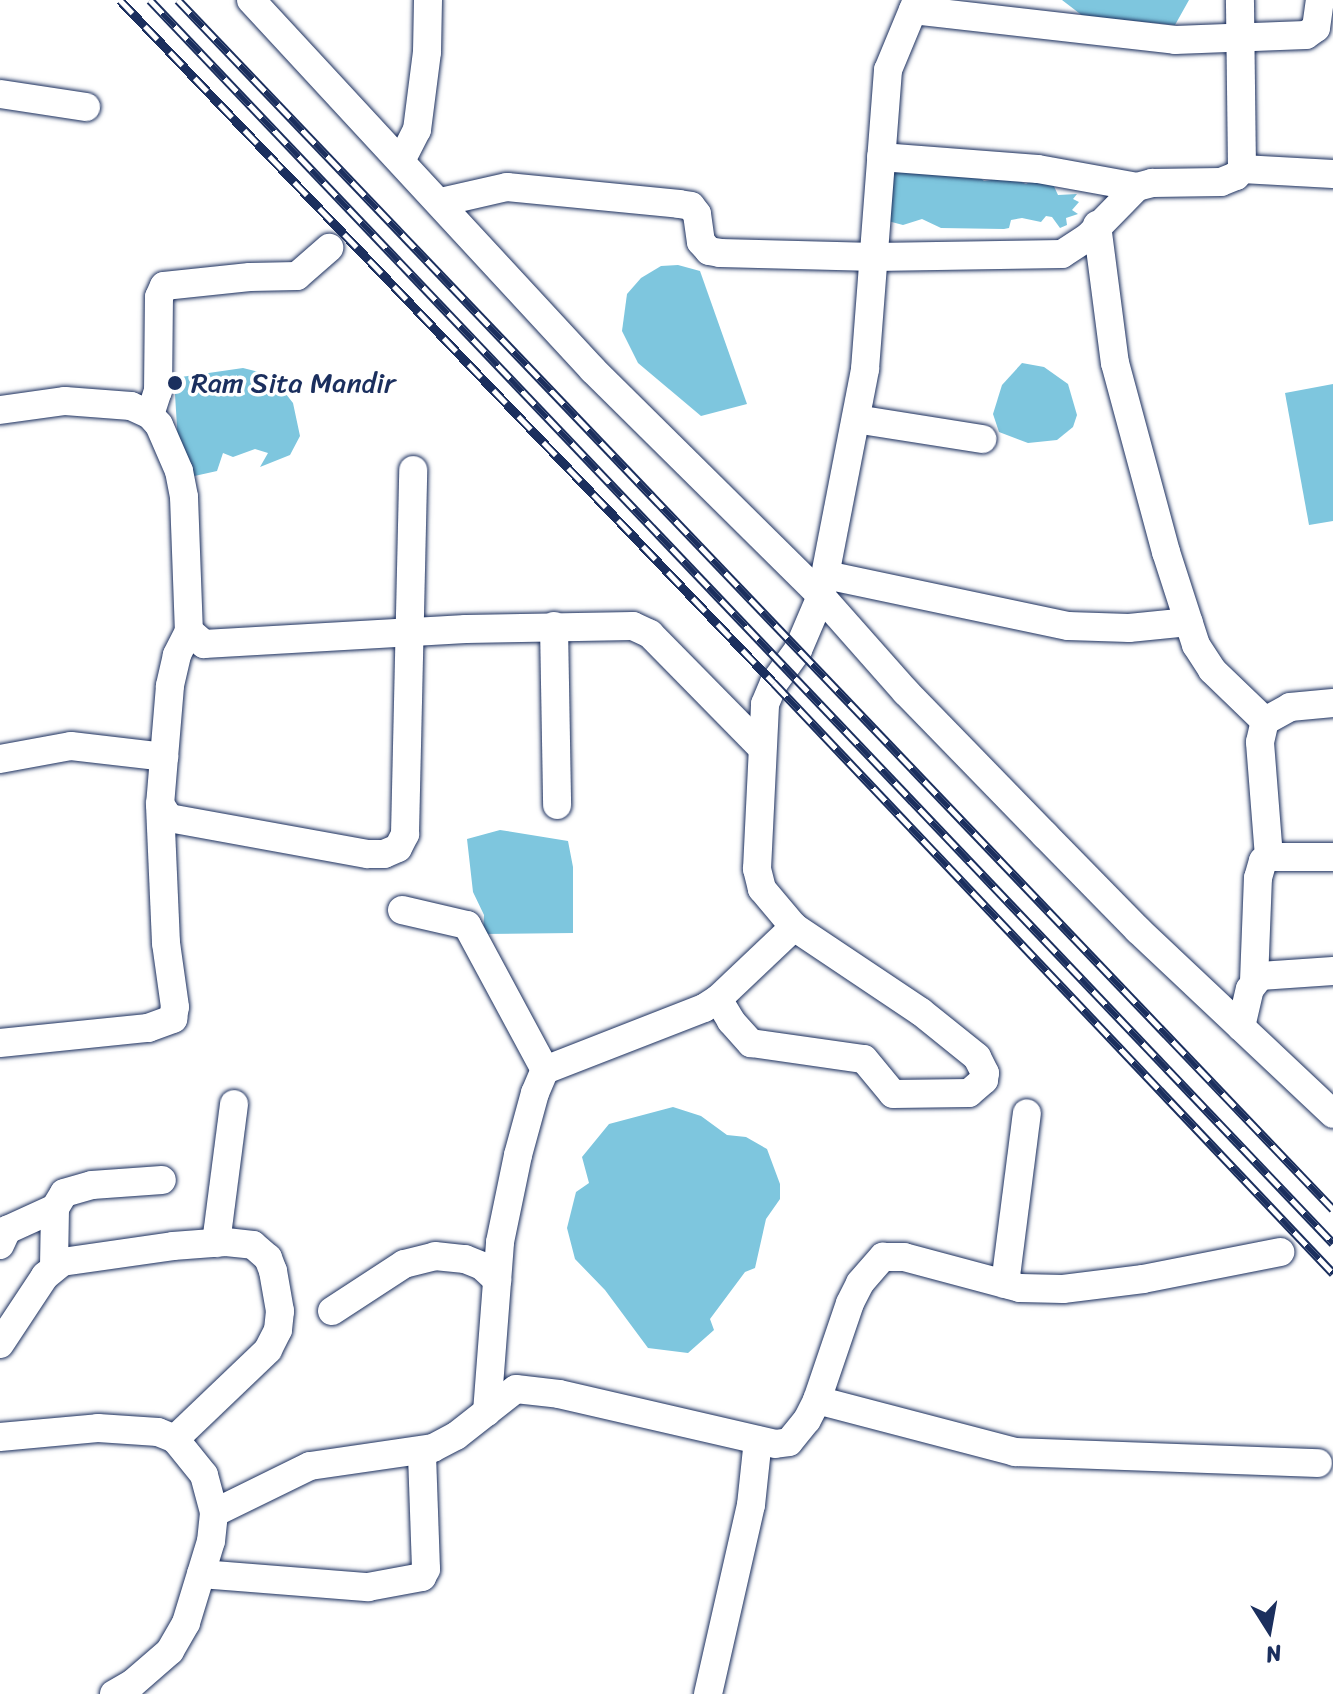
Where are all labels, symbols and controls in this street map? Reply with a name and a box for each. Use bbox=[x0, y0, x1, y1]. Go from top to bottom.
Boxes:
place label: Ram Sita Mandir bbox=[191, 366, 396, 400]
marker: Ram Sita Mandir bbox=[166, 374, 184, 392]
north arrow bbox=[1229, 1590, 1309, 1670]
text: N bbox=[1262, 1633, 1285, 1675]

